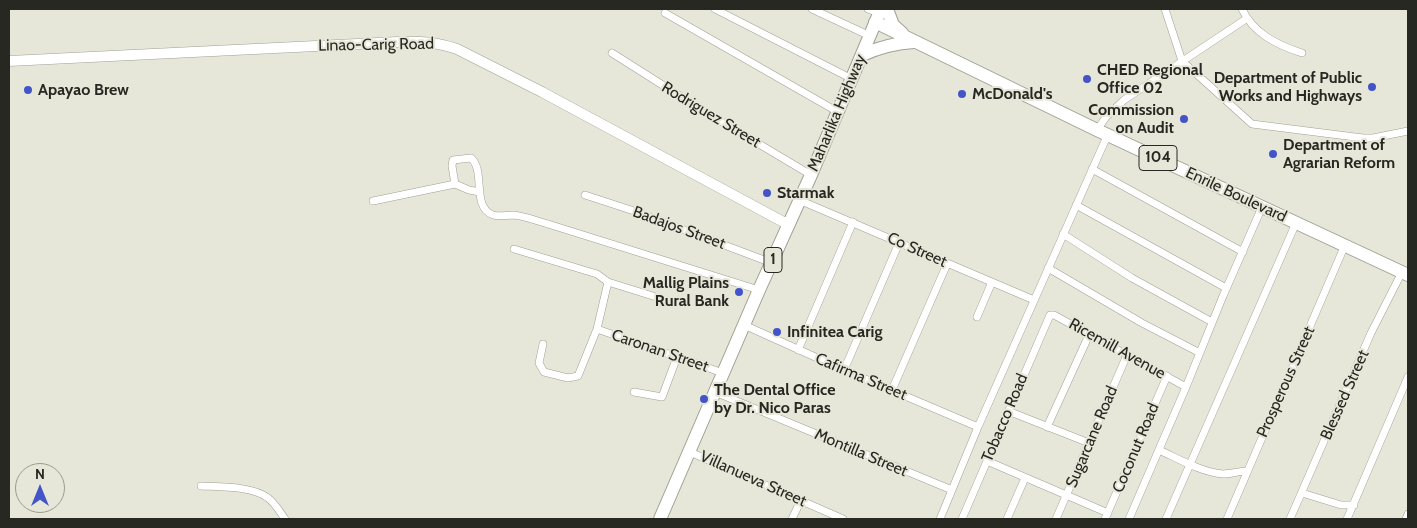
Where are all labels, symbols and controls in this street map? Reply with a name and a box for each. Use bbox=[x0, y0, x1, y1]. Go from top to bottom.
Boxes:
street label: Linao-Carig Road bbox=[318, 34, 434, 56]
street label: Maharlika Highway bbox=[804, 51, 870, 175]
place label: CHED Regional Office 02 bbox=[1097, 60, 1203, 98]
place label: Department of Public Works and Highways bbox=[1214, 68, 1362, 106]
marker: CHED Regional Office 02 bbox=[1081, 73, 1093, 85]
street label: Rodriguez Street bbox=[658, 78, 764, 152]
place label: Apayao Brew bbox=[38, 80, 129, 100]
marker: Department of Public Works and Highways bbox=[1366, 81, 1378, 93]
marker: Apayao Brew bbox=[22, 84, 34, 96]
place label: McDonald's bbox=[972, 84, 1052, 104]
marker: McDonald's bbox=[956, 88, 968, 100]
place label: Commission on Audit bbox=[1088, 100, 1174, 138]
marker: Commission on Audit bbox=[1178, 113, 1190, 125]
place label: Department of Agrarian Reform bbox=[1283, 135, 1395, 173]
road number: 104 bbox=[1139, 146, 1177, 170]
marker: Department of Agrarian Reform bbox=[1267, 148, 1279, 160]
street label: Enrile Boulevard bbox=[1182, 163, 1290, 227]
place label: Starmak bbox=[777, 183, 834, 203]
marker: Starmak bbox=[761, 187, 773, 199]
street label: Badajos Street bbox=[630, 202, 728, 254]
street label: Co Street bbox=[884, 228, 950, 272]
road number: 1 bbox=[764, 248, 782, 272]
place label: Mallig Plains Rural Bank bbox=[643, 273, 729, 311]
marker: Mallig Plains Rural Bank bbox=[733, 286, 745, 298]
street label: Ricemill Avenue bbox=[1065, 315, 1169, 383]
place label: Infinitea Carig bbox=[787, 322, 882, 342]
street label: Prosperous Street bbox=[1253, 323, 1319, 441]
street label: Caronan Street bbox=[609, 325, 711, 377]
marker: Infinitea Carig bbox=[771, 326, 783, 338]
street label: Blessed Street bbox=[1317, 347, 1373, 443]
street label: Cafirma Street bbox=[812, 349, 910, 405]
street label: Tobacco Road bbox=[978, 371, 1032, 465]
place label: The Dental Office by Dr. Nico Paras bbox=[714, 380, 836, 418]
street label: Sugarcane Road bbox=[1062, 383, 1122, 491]
marker: The Dental Office by Dr. Nico Paras bbox=[698, 393, 710, 405]
street label: Coconut Road bbox=[1109, 400, 1163, 496]
street label: Montilla Street bbox=[812, 425, 910, 481]
street label: Villanueva Street bbox=[697, 447, 809, 511]
north arrow bbox=[15, 463, 65, 513]
text: N bbox=[35, 465, 45, 483]

